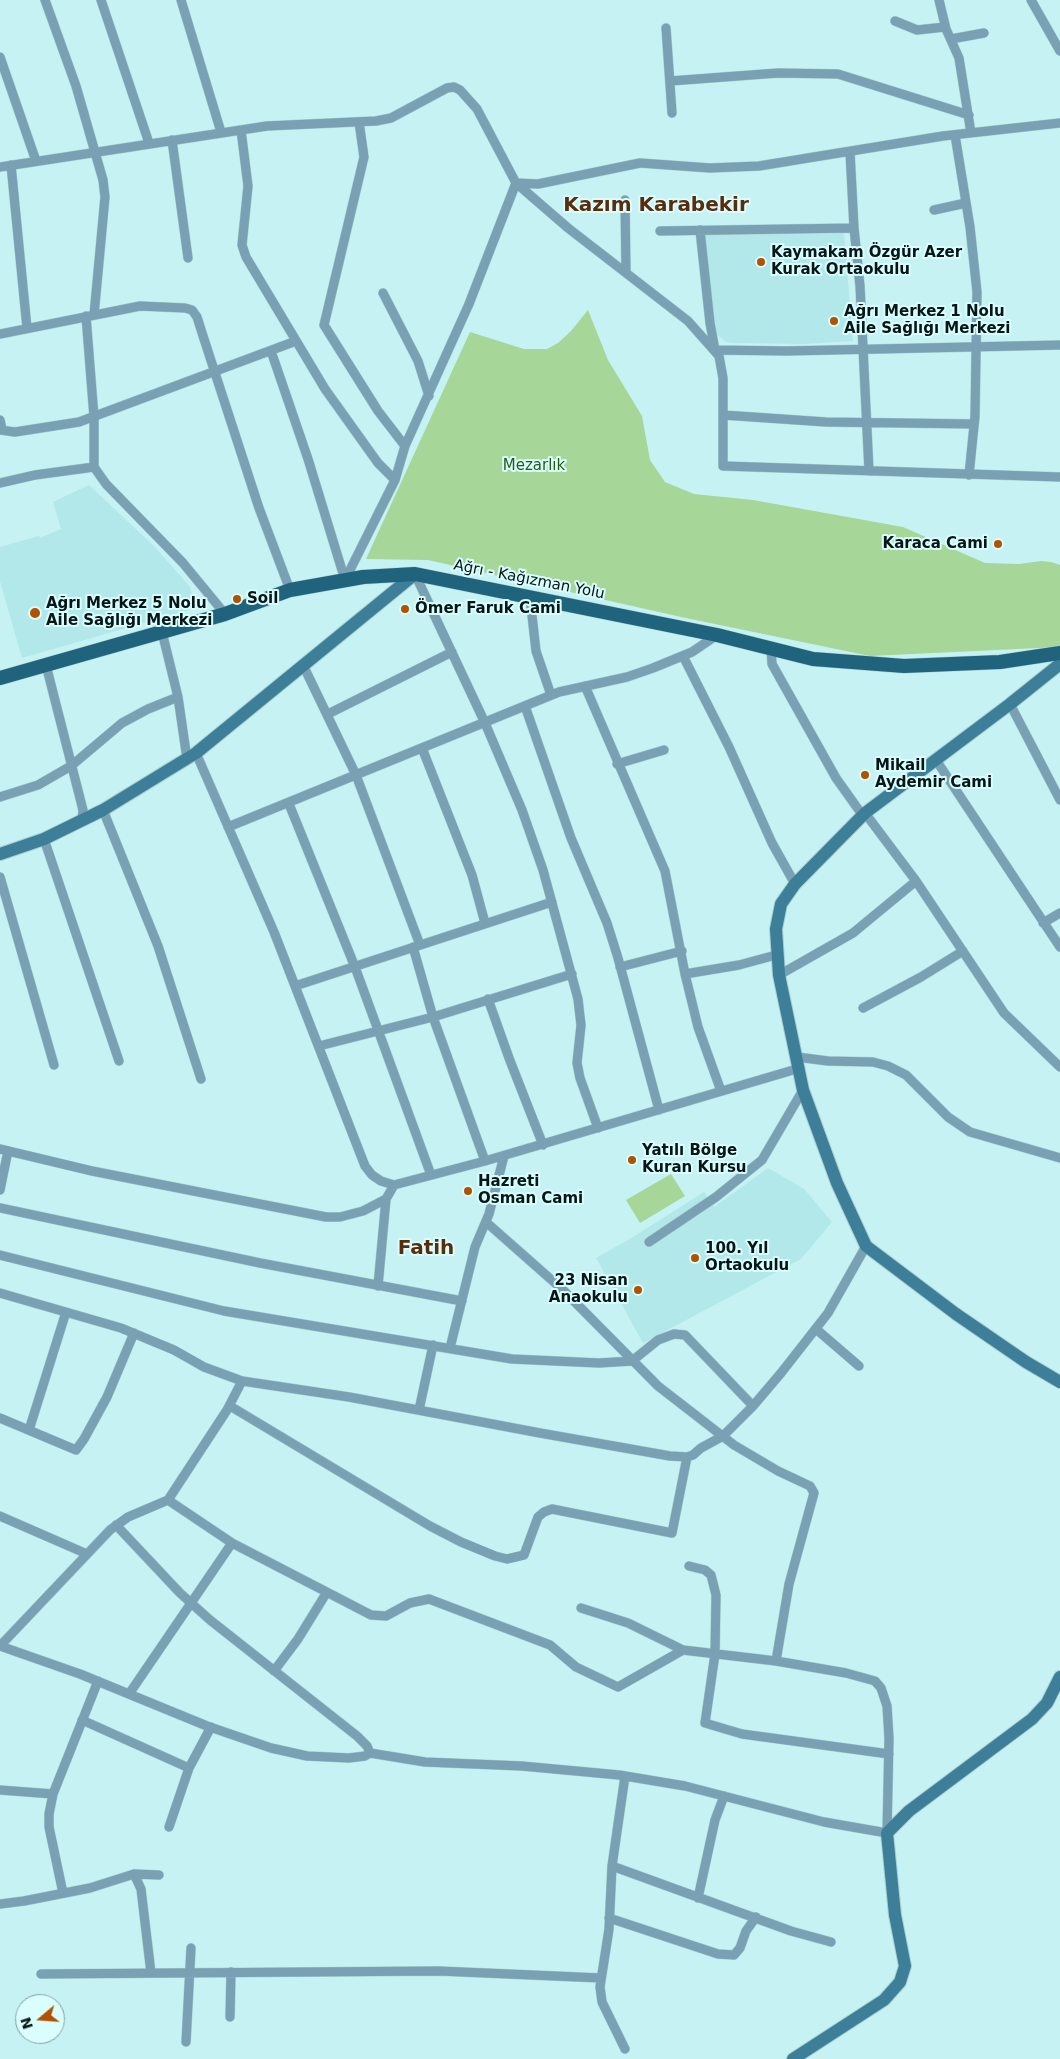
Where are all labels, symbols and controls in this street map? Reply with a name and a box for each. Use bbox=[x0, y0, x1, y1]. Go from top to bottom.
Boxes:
district label: Kazım Karabekir bbox=[563, 194, 749, 218]
place label: Kaymakam Özgür Azer Kurak Ortaokulu bbox=[771, 244, 962, 279]
marker: Kaymakam Özgür Azer Kurak Ortaokulu bbox=[755, 256, 767, 268]
place label: Ağrı Merkez 1 Nolu Aile Sağlığı Merkezi bbox=[844, 303, 1010, 338]
marker: Ağrı Merkez 1 Nolu Aile Sağlığı Merkezi bbox=[828, 315, 840, 327]
park label: Mezarlık bbox=[503, 457, 565, 475]
place label: Karaca Cami bbox=[883, 535, 988, 553]
marker: Karaca Cami bbox=[992, 538, 1004, 550]
street label: Ağrı - Kağızman Yolu bbox=[452, 557, 606, 603]
place label: Soil bbox=[247, 590, 278, 608]
marker: Soil bbox=[231, 593, 243, 605]
place label: Ağrı Merkez 5 Nolu Aile Sağlığı Merkezi bbox=[46, 595, 212, 630]
place label: Ömer Faruk Cami bbox=[415, 600, 561, 618]
marker: Ömer Faruk Cami bbox=[399, 603, 411, 615]
marker: Ağrı Merkez 5 Nolu Aile Sağlığı Merkezi bbox=[28, 606, 42, 620]
place label: Mikail Aydemir Cami bbox=[875, 757, 992, 792]
marker: Mikail Aydemir Cami bbox=[859, 769, 871, 781]
place label: Yatılı Bölge Kuran Kursu bbox=[642, 1142, 747, 1177]
marker: Yatılı Bölge Kuran Kursu bbox=[626, 1154, 638, 1166]
place label: Hazreti Osman Cami bbox=[478, 1173, 583, 1208]
marker: Hazreti Osman Cami bbox=[462, 1185, 474, 1197]
district label: Fatih bbox=[398, 1237, 454, 1261]
place label: 100. Yıl Ortaokulu bbox=[705, 1240, 789, 1275]
marker: 100. Yıl Ortaokulu bbox=[689, 1252, 701, 1264]
place label: 23 Nisan Anaokulu bbox=[549, 1272, 628, 1307]
marker: 23 Nisan Anaokulu bbox=[632, 1284, 644, 1296]
north arrow bbox=[15, 1994, 65, 2044]
text: N bbox=[17, 2015, 36, 2031]

